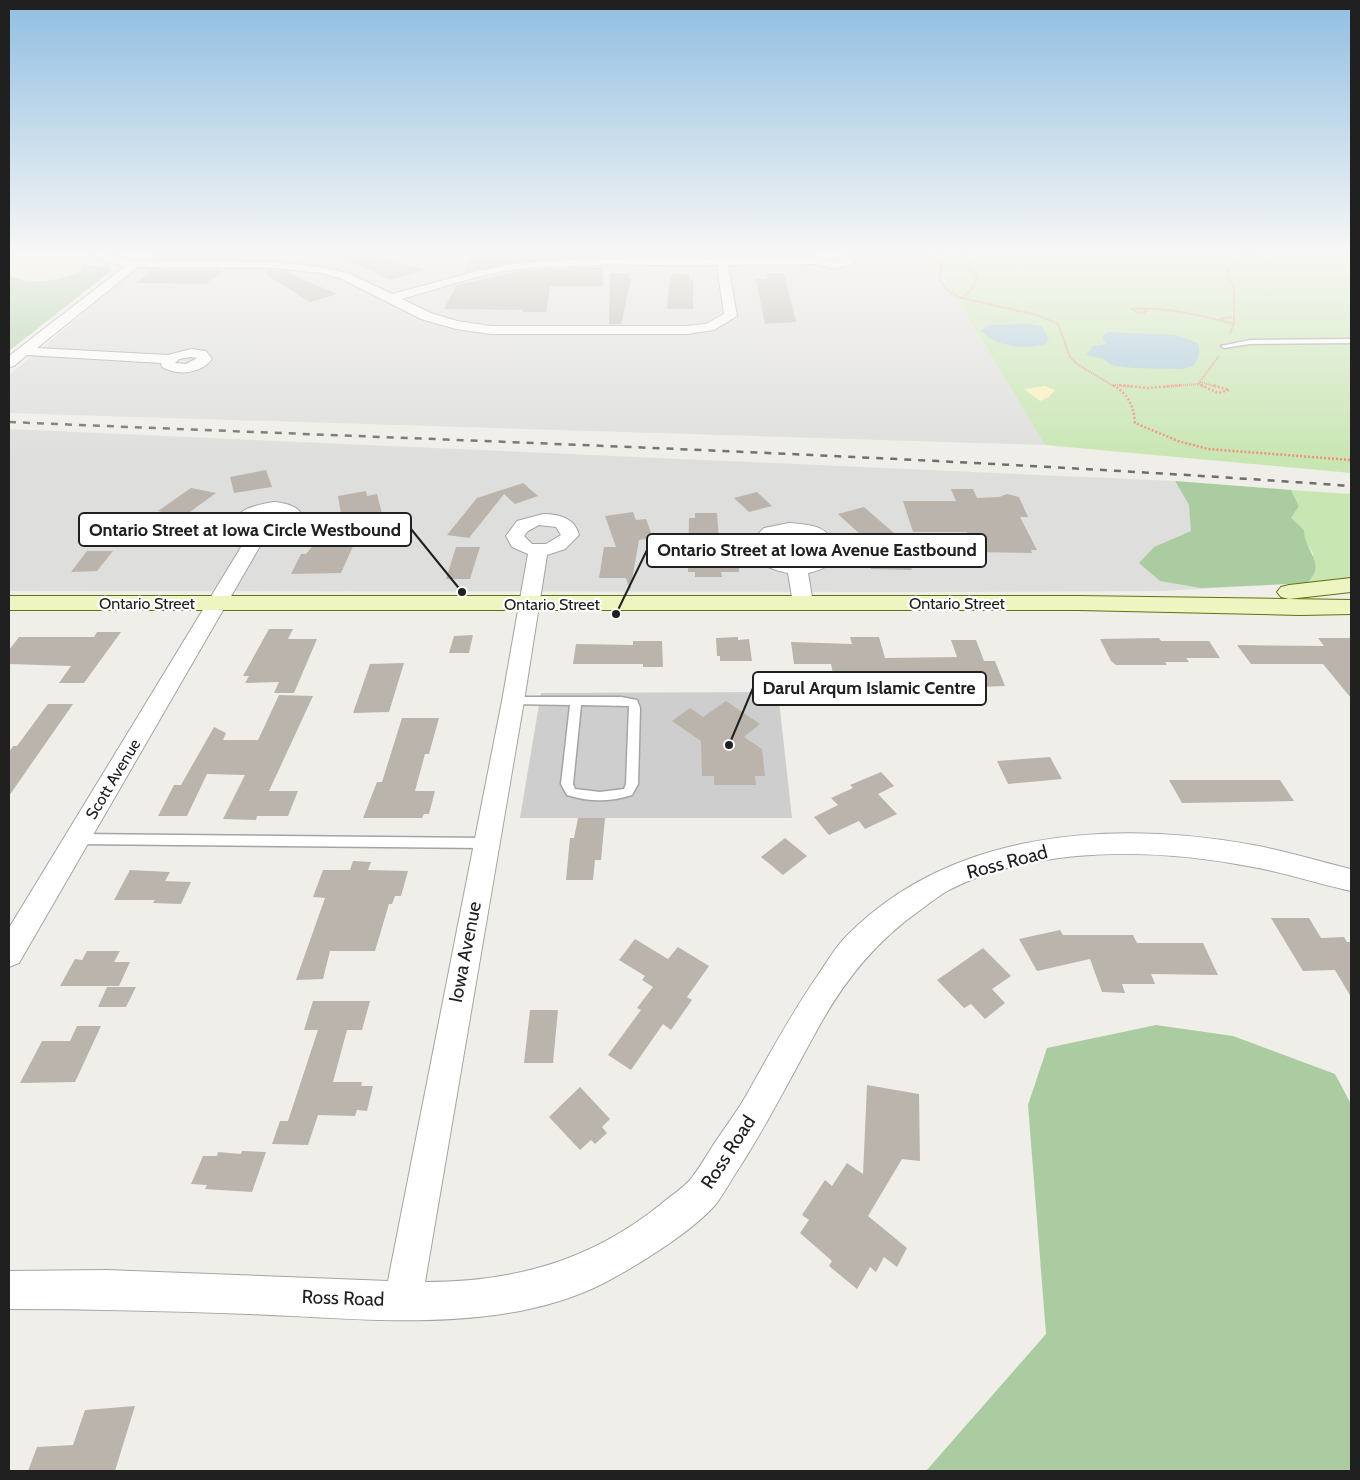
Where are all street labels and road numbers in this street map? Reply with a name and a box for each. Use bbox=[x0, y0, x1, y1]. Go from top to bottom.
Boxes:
street label: Ontario Street bbox=[99, 594, 196, 613]
street label: Ontario Street bbox=[909, 594, 1006, 613]
street label: Ontario Street bbox=[504, 595, 601, 614]
street label: Scott Avenue bbox=[82, 735, 144, 823]
street label: Ross Road bbox=[964, 840, 1050, 884]
street label: Iowa Avenue bbox=[444, 899, 486, 1004]
street label: Ross Road bbox=[696, 1111, 760, 1193]
street label: Ross Road bbox=[301, 1285, 385, 1311]

